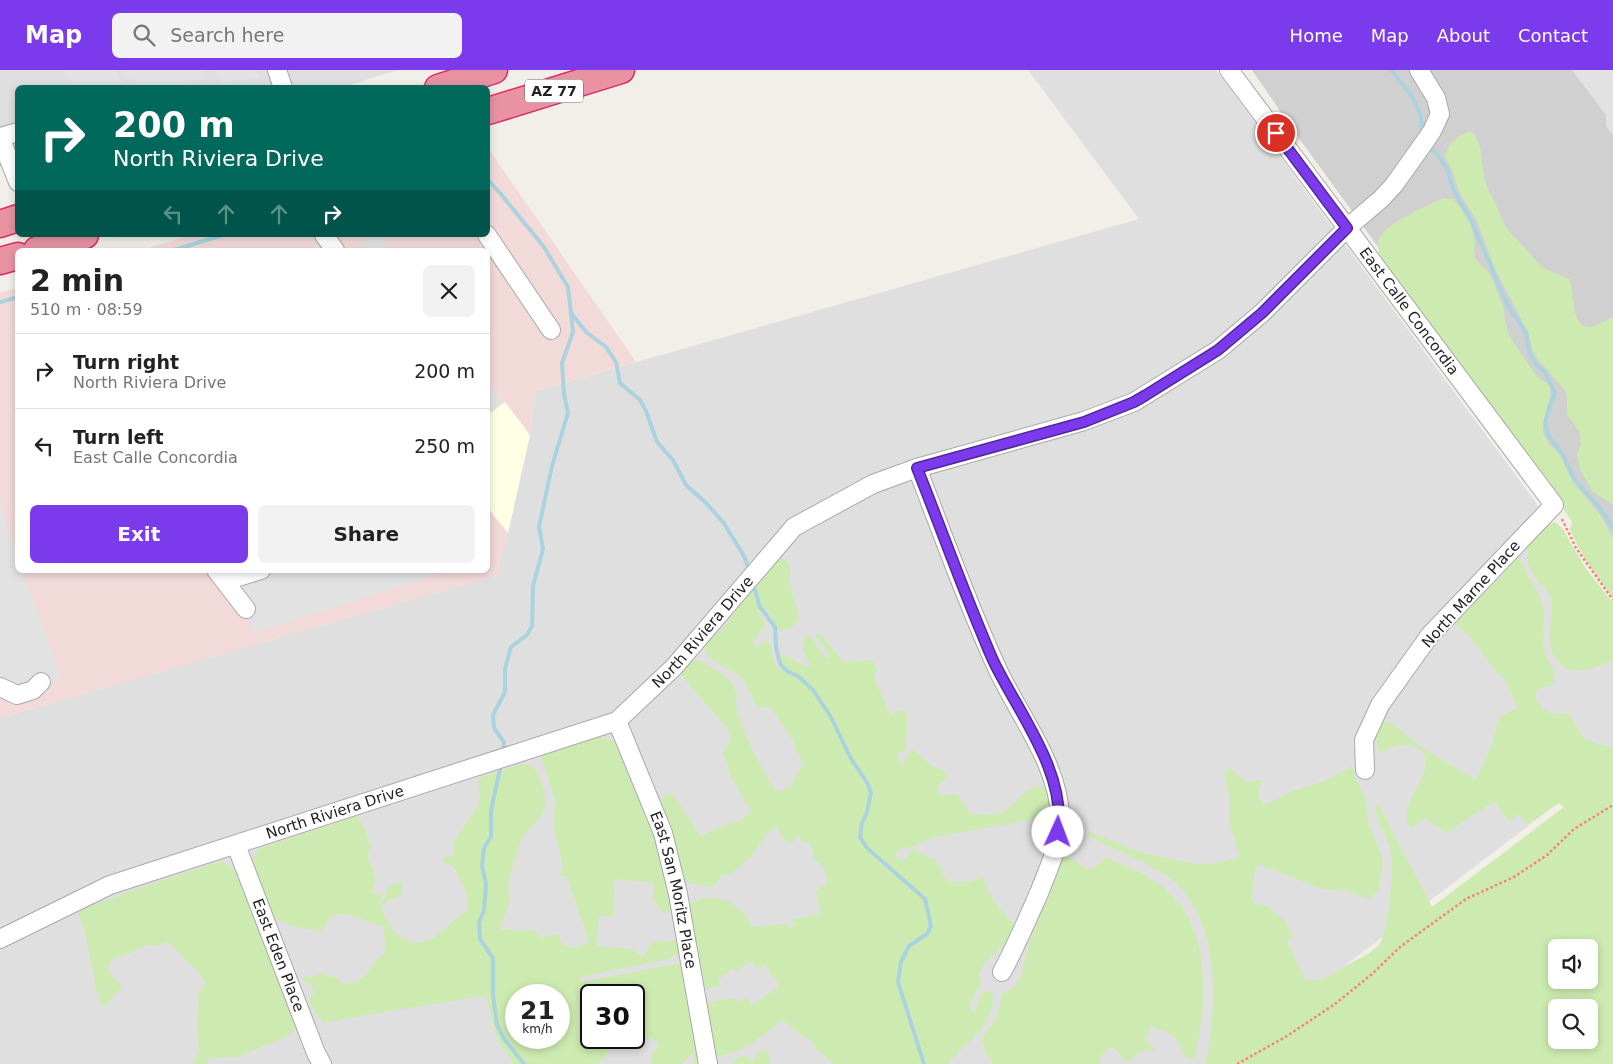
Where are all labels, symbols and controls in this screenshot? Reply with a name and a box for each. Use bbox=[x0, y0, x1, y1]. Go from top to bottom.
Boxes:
search box bbox=[112, 13, 462, 58]
text: Map bbox=[25, 21, 82, 49]
icon: search bbox=[130, 21, 158, 49]
text: Search here bbox=[170, 24, 284, 46]
text: Home bbox=[1290, 25, 1343, 46]
text: Map bbox=[1371, 25, 1409, 46]
text: About bbox=[1437, 25, 1490, 46]
text: Contact bbox=[1518, 25, 1588, 46]
road number: AZ 77 bbox=[525, 80, 583, 102]
icon: right bbox=[30, 105, 95, 170]
text: 200 m bbox=[113, 105, 235, 145]
pin bbox=[1255, 112, 1297, 154]
icon: arrive bbox=[1262, 119, 1290, 147]
text: North Riviera Drive bbox=[113, 146, 324, 171]
icon: left bbox=[159, 200, 187, 228]
icon: ahead bbox=[212, 200, 240, 228]
icon: ahead bbox=[265, 200, 293, 228]
icon: right bbox=[318, 200, 346, 228]
street label: East Calle Concordia bbox=[1356, 244, 1463, 378]
text: 2 min bbox=[30, 263, 124, 298]
button: close bbox=[423, 265, 475, 317]
text: 510 m · 08:59 bbox=[30, 300, 143, 319]
text: Turn right bbox=[73, 351, 179, 373]
icon: right bbox=[30, 357, 58, 385]
text: 200 m bbox=[414, 360, 475, 382]
text: North Riviera Drive bbox=[73, 373, 226, 392]
text: Turn left bbox=[73, 426, 164, 448]
icon: left bbox=[30, 432, 58, 460]
text: 250 m bbox=[414, 435, 475, 457]
text: East Calle Concordia bbox=[73, 448, 238, 467]
button: Exit bbox=[30, 505, 248, 563]
button: Share bbox=[258, 505, 475, 563]
street label: North Marne Place bbox=[1418, 537, 1524, 651]
street label: North Riviera Drive bbox=[648, 572, 757, 692]
street label: North Riviera Drive bbox=[264, 782, 406, 843]
position arrow bbox=[1031, 805, 1083, 857]
street label: East San Moritz Place bbox=[646, 809, 700, 970]
street label: East Eden Place bbox=[248, 896, 308, 1014]
map controls bbox=[1548, 939, 1598, 1049]
button: sound bbox=[1548, 939, 1598, 989]
speed limit sign: 30 bbox=[580, 984, 645, 1049]
text: 21 bbox=[520, 996, 555, 1025]
button: search bbox=[1548, 999, 1598, 1049]
text: km/h bbox=[522, 1022, 553, 1036]

